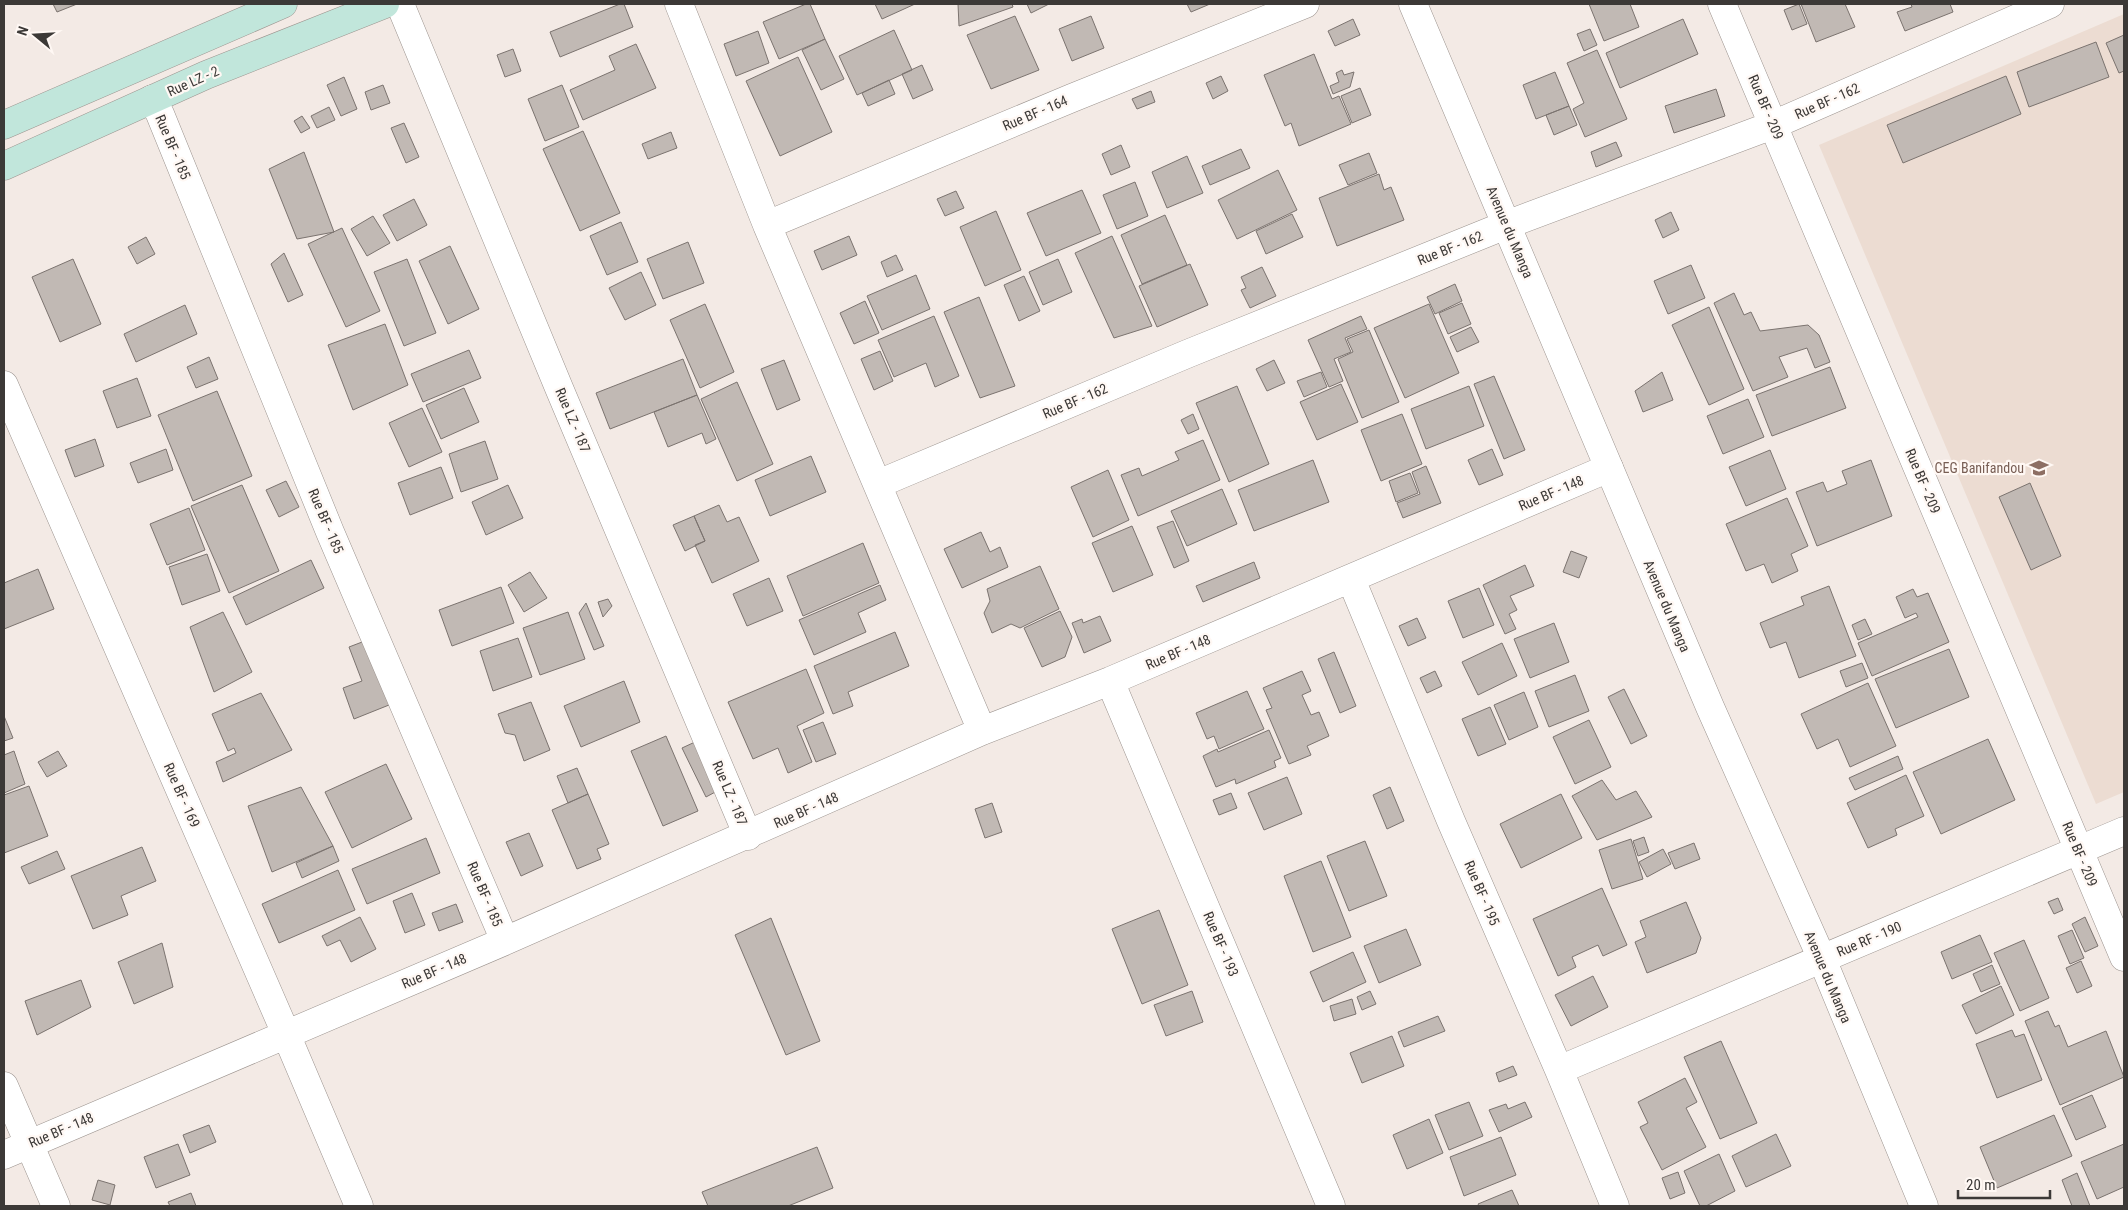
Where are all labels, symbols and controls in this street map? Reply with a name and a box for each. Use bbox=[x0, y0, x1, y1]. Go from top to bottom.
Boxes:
north arrow bbox=[10, 10, 60, 60]
text: N bbox=[14, 24, 32, 38]
street label: Rue LZ - 2 bbox=[165, 63, 221, 99]
street label: Rue BF - 209 bbox=[1745, 72, 1787, 142]
street label: Rue BF - 162 bbox=[1792, 80, 1862, 122]
street label: Rue BF - 164 bbox=[1000, 92, 1070, 134]
street label: Rue BF - 185 bbox=[152, 112, 194, 182]
street label: Avenue du Manga bbox=[1483, 184, 1537, 280]
street label: Rue BF - 162 bbox=[1415, 228, 1485, 268]
street label: Rue BF - 162 bbox=[1040, 380, 1110, 422]
street label: Rue LZ - 187 bbox=[552, 385, 594, 455]
street label: Rue BF - 209 bbox=[1902, 446, 1944, 516]
school or university icon: CEG Banifandou bbox=[2028, 457, 2050, 479]
place label: CEG Banifandou bbox=[1935, 460, 2024, 476]
street label: Rue BF - 148 bbox=[1516, 472, 1586, 514]
street label: Rue BF - 185 bbox=[305, 486, 347, 556]
street label: Avenue du Manga bbox=[1640, 558, 1694, 654]
street label: Rue BF - 148 bbox=[1143, 631, 1213, 673]
street label: Rue LZ - 187 bbox=[709, 758, 751, 828]
street label: Rue BF - 169 bbox=[161, 760, 203, 830]
street label: Rue BF - 148 bbox=[771, 789, 841, 831]
street label: Rue BF - 209 bbox=[2059, 819, 2101, 889]
street label: Rue BF - 195 bbox=[1461, 858, 1503, 928]
street label: Rue BF - 185 bbox=[464, 859, 506, 929]
street label: Rue BF - 193 bbox=[1200, 909, 1242, 979]
street label: Rue RF - 190 bbox=[1834, 918, 1904, 960]
street label: Avenue du Manga bbox=[1801, 929, 1855, 1025]
street label: Rue BF - 148 bbox=[399, 950, 469, 992]
street label: Rue BF - 148 bbox=[26, 1109, 96, 1151]
scale bar bbox=[1958, 1168, 2050, 1200]
text: 20 m bbox=[1966, 1176, 1996, 1194]

